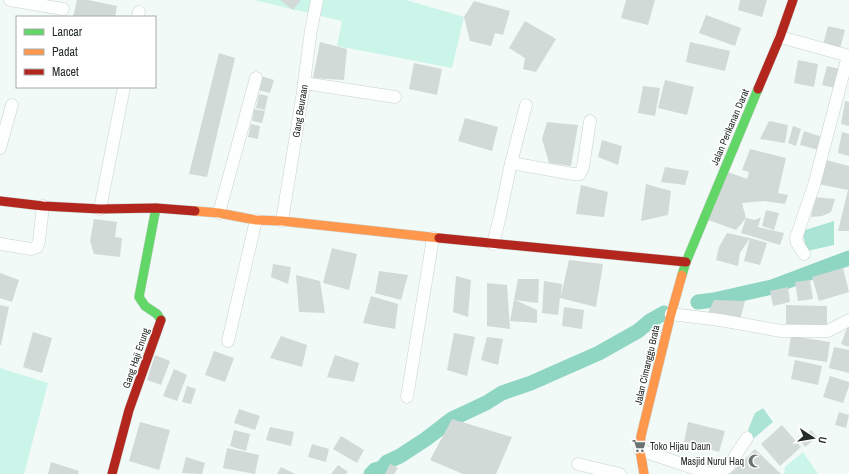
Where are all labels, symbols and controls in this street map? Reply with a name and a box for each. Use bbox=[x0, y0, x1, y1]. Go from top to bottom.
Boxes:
legend bbox=[16, 16, 156, 88]
text: Lancar bbox=[52, 24, 83, 40]
text: Padat bbox=[52, 44, 78, 60]
text: Macet bbox=[52, 64, 79, 80]
street label: Gang Beuraan bbox=[289, 84, 311, 138]
street label: Jalan Perikanan Darat bbox=[708, 86, 752, 167]
street label: Jalan Cimanggu Brata bbox=[631, 323, 663, 406]
street label: Gang Haji Enung bbox=[120, 326, 153, 390]
north arrow bbox=[793, 418, 833, 458]
text: U bbox=[815, 435, 830, 445]
supermarket icon: Toko Hijau Daun bbox=[631, 438, 647, 454]
place label: Toko Hijau Daun bbox=[650, 440, 711, 453]
mosque icon: Masjid Nurul Haq bbox=[747, 453, 763, 469]
place label: Masjid Nurul Haq bbox=[681, 455, 744, 468]

